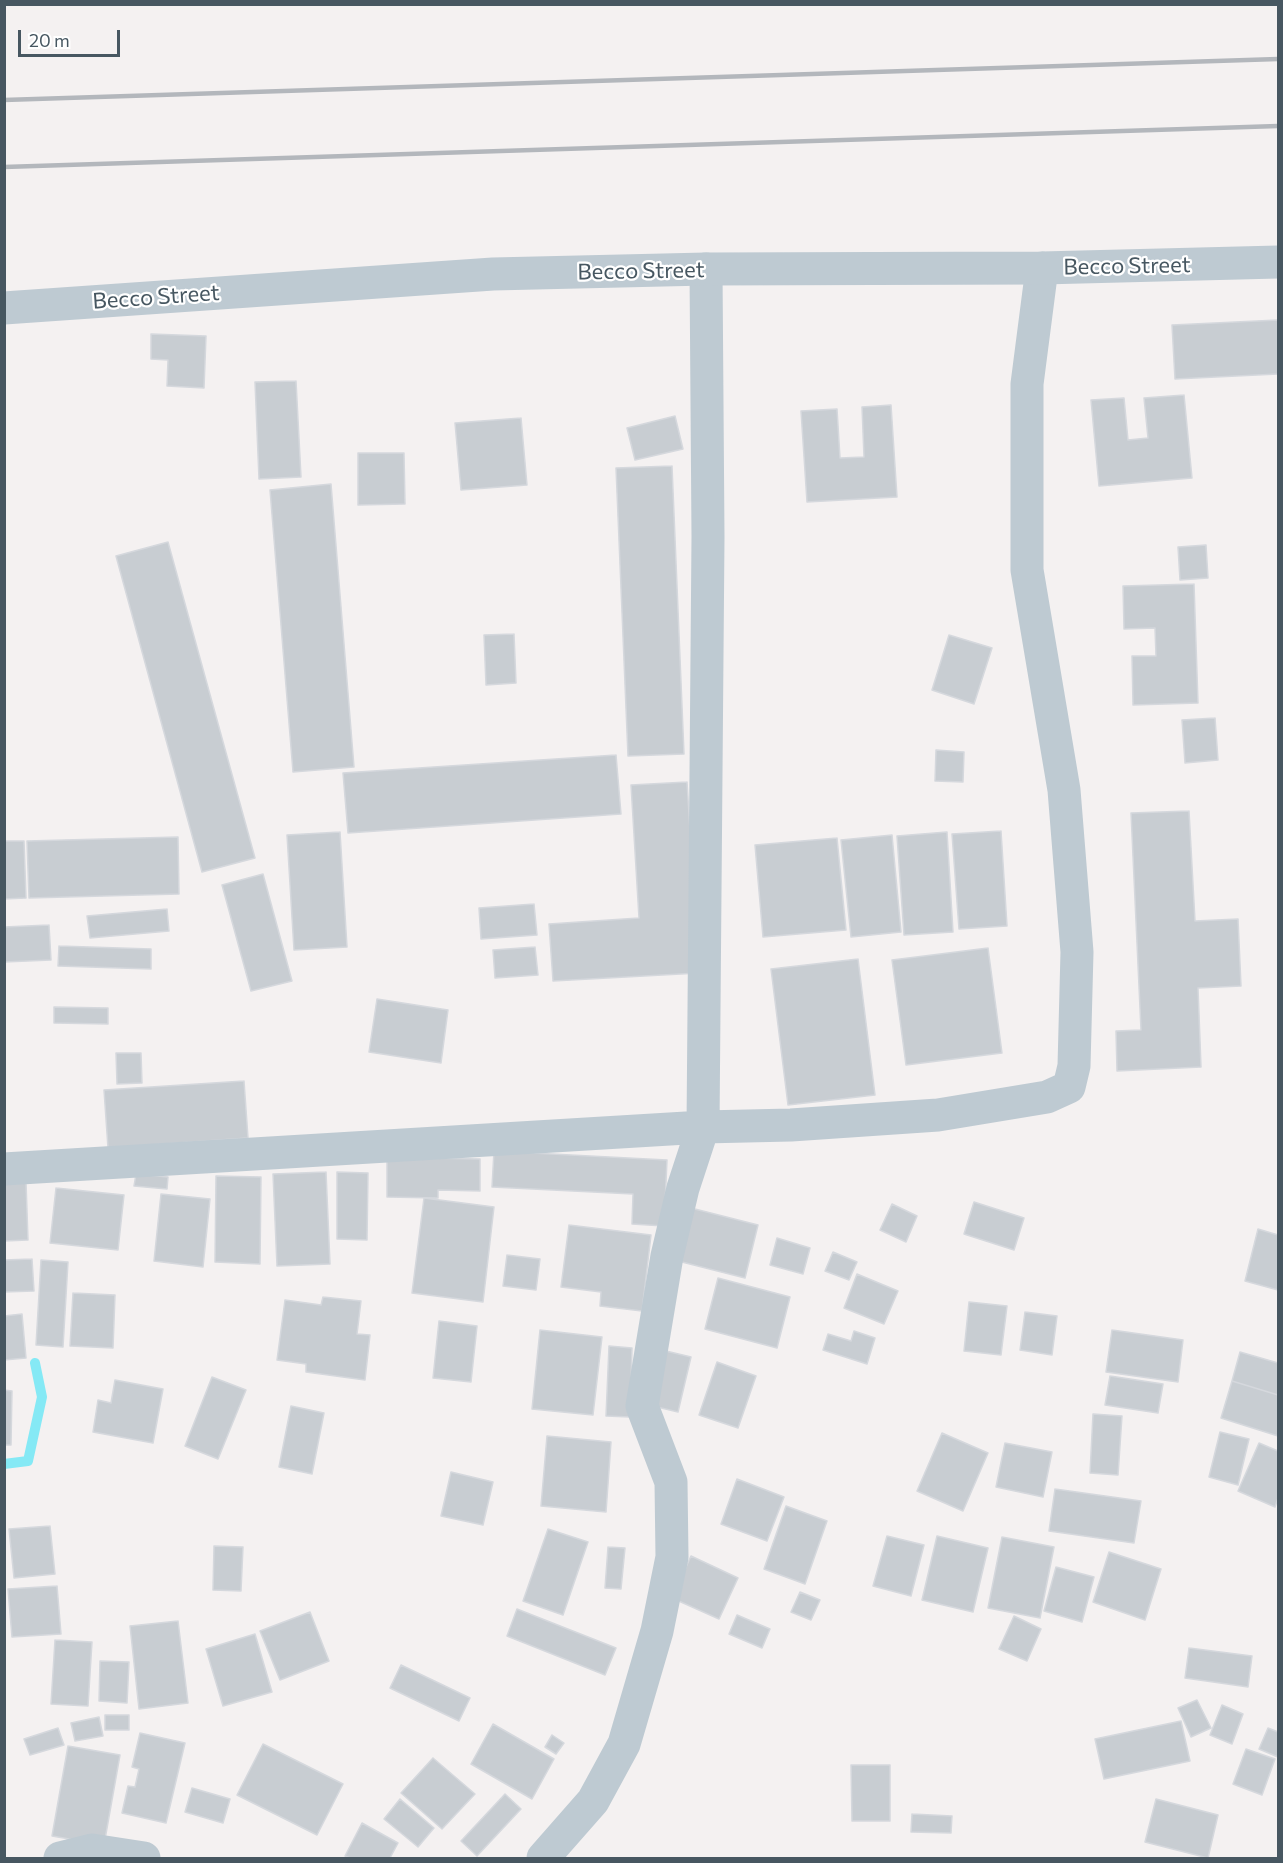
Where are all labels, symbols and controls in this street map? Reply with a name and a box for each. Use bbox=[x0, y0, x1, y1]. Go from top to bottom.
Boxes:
scale bar bbox=[21, 18, 123, 56]
text: 20 m bbox=[29, 29, 70, 51]
street label: Becco Street bbox=[1063, 252, 1191, 280]
street label: Becco Street bbox=[577, 257, 705, 285]
street label: Becco Street bbox=[92, 279, 220, 315]

